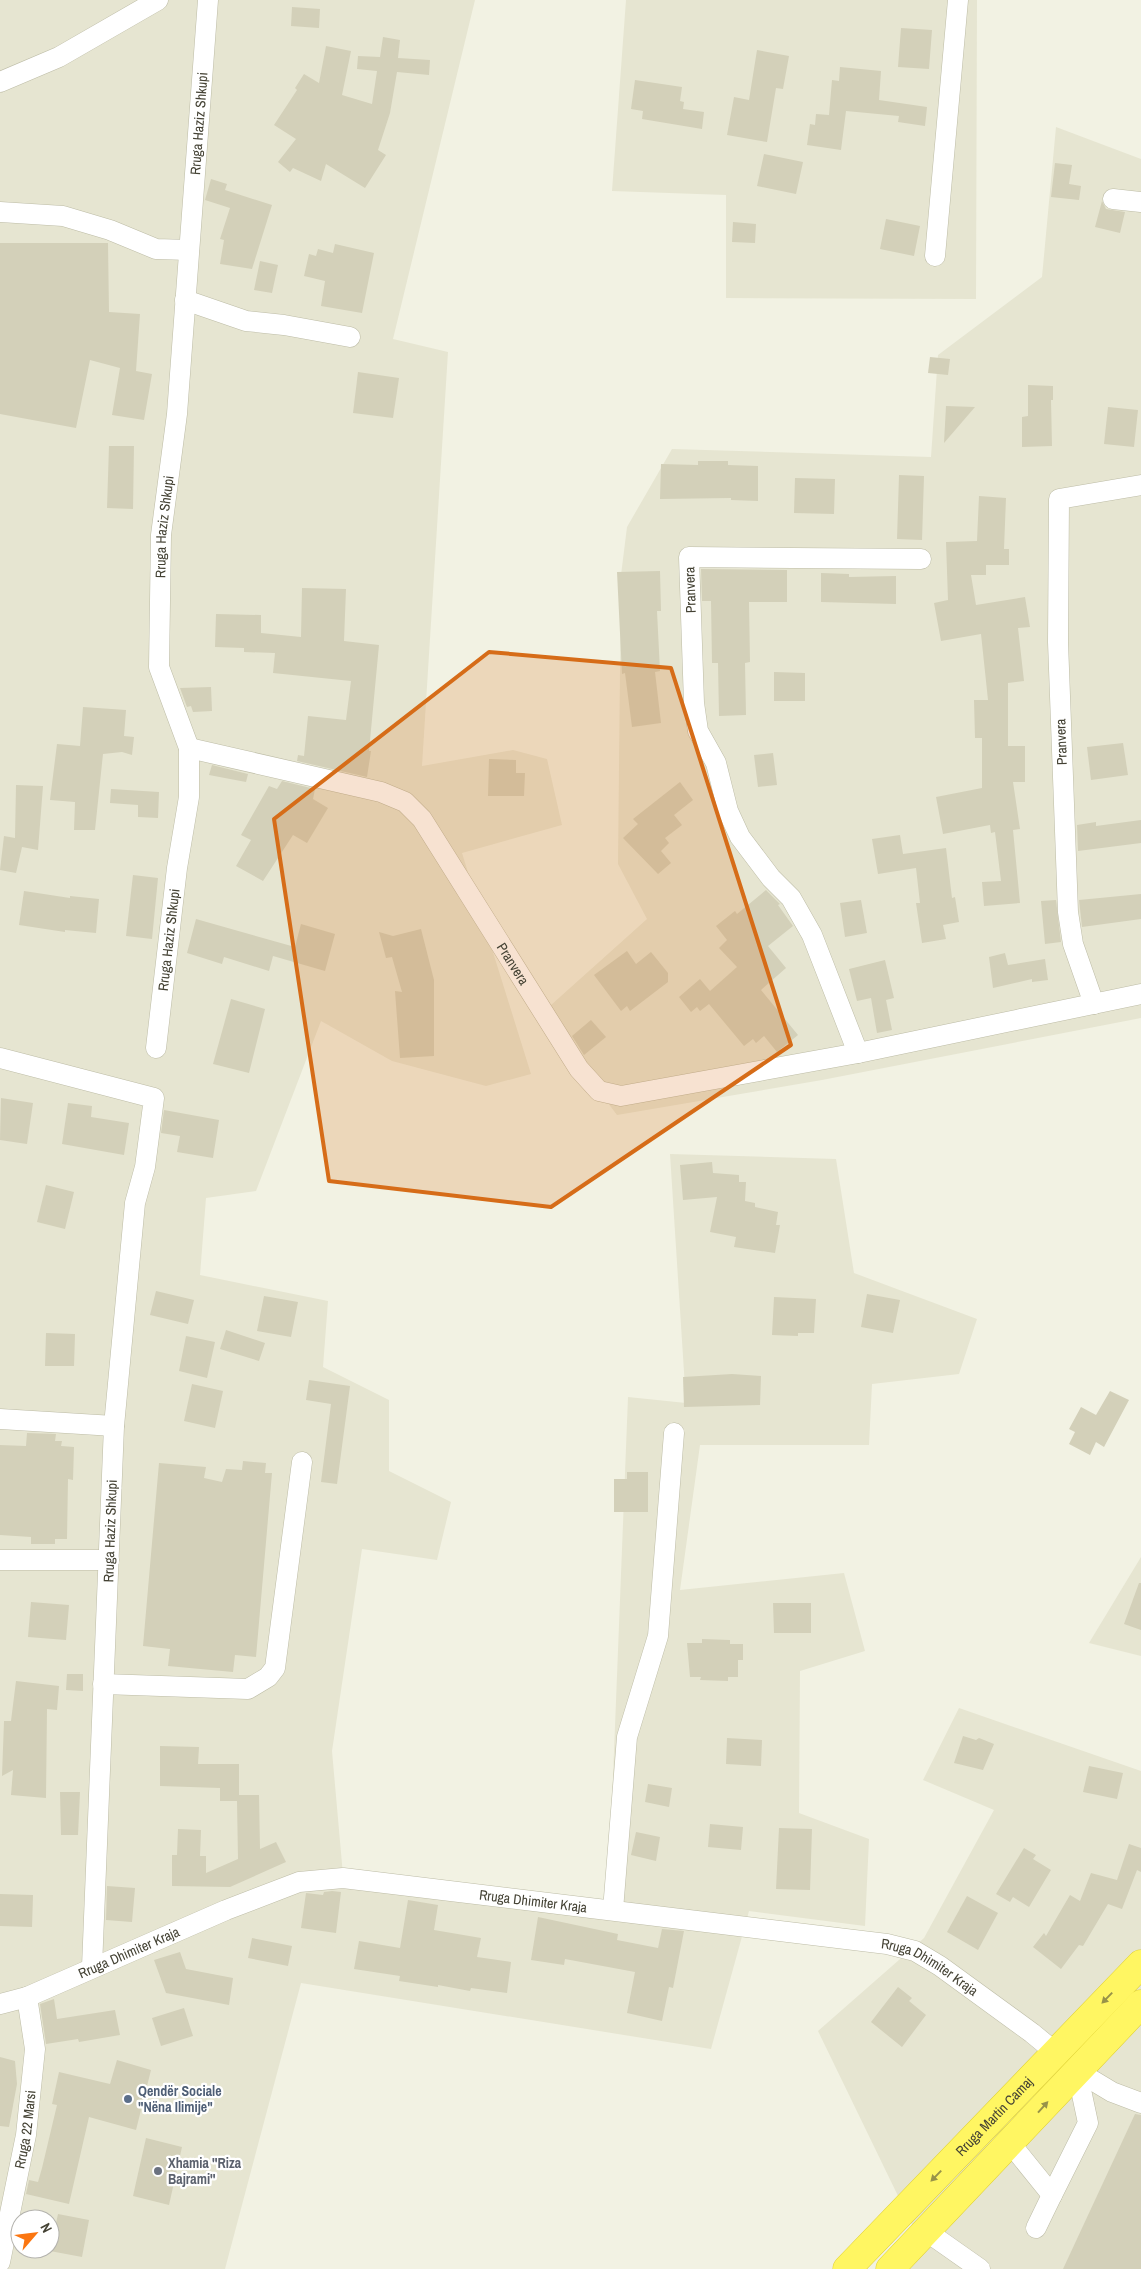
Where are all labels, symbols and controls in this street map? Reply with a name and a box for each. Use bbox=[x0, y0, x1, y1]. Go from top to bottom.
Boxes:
street label: Rruga Haziz Shkupi bbox=[186, 72, 212, 175]
street label: Rruga Haziz Shkupi bbox=[151, 475, 178, 578]
street label: Pranvera bbox=[680, 566, 700, 614]
street label: Pranvera bbox=[1051, 718, 1071, 766]
street label: Rruga Haziz Shkupi bbox=[154, 888, 184, 992]
street label: Pranvera bbox=[493, 939, 533, 989]
street label: Rruga Haziz Shkupi bbox=[99, 1479, 121, 1583]
street label: Rruga Dhimiter Kraja bbox=[478, 1886, 589, 1917]
street label: Rruga Dhimiter Kraja bbox=[75, 1922, 183, 1982]
street label: Rruga Dhimiter Kraja bbox=[880, 1934, 982, 2000]
one-way arrow bbox=[1101, 1992, 1113, 2004]
street label: Rruga Martin Camaj bbox=[952, 2073, 1037, 2160]
place label: Qendër Sociale "Nëna Ilimije" bbox=[138, 2082, 222, 2116]
street label: Rruga 22 Marsi bbox=[10, 2089, 40, 2170]
marker: Qendër Sociale "Nëna Ilimije" bbox=[122, 2093, 134, 2105]
one-way arrow bbox=[1037, 2101, 1049, 2113]
place label: Xhamia ''Riza Bajrami'' bbox=[168, 2154, 242, 2188]
marker: Xhamia ''Riza Bajrami'' bbox=[152, 2165, 164, 2177]
one-way arrow bbox=[930, 2170, 942, 2182]
north arrow bbox=[10, 2209, 60, 2259]
text: N bbox=[37, 2220, 56, 2236]

